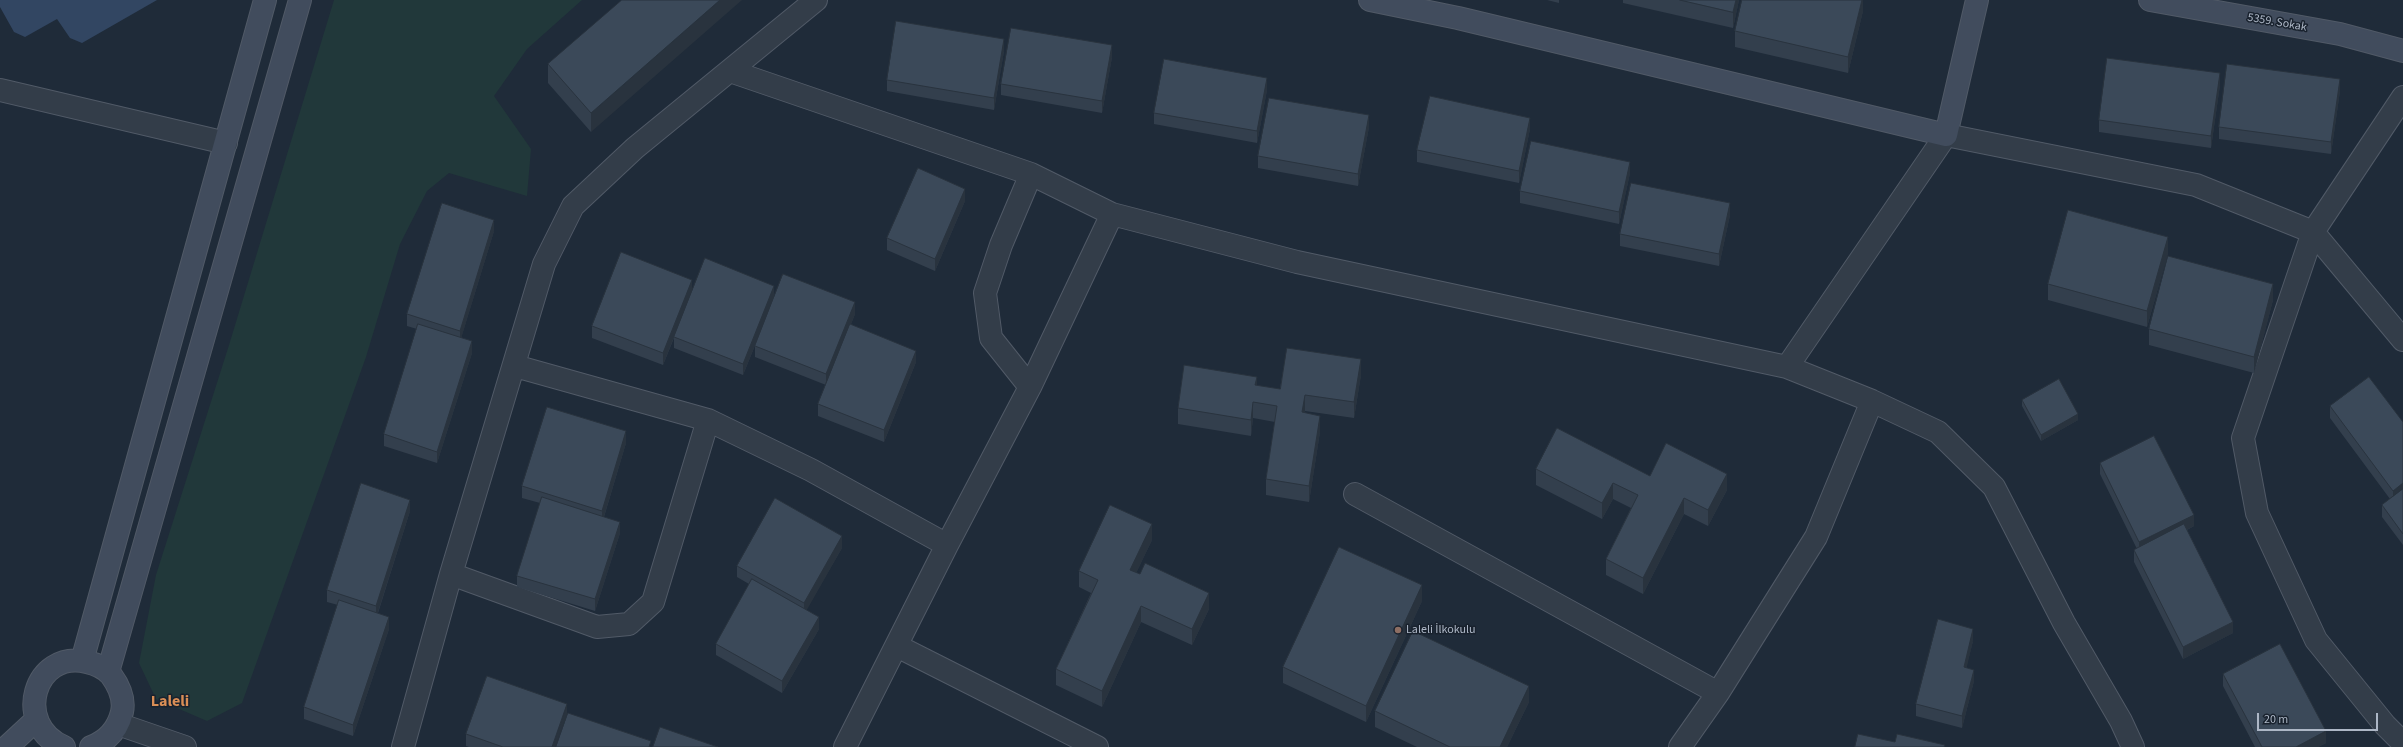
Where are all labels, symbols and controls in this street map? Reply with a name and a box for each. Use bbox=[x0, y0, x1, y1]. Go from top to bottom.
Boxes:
street label: 5359. Sokak bbox=[2246, 11, 2308, 35]
place label: Laleli İlkokulu bbox=[1406, 623, 1476, 637]
marker: Laleli İlkokulu bbox=[1393, 625, 1403, 635]
district label: Laleli bbox=[151, 692, 189, 712]
scale bar bbox=[2259, 705, 2380, 731]
text: 20 m bbox=[2264, 711, 2288, 728]

